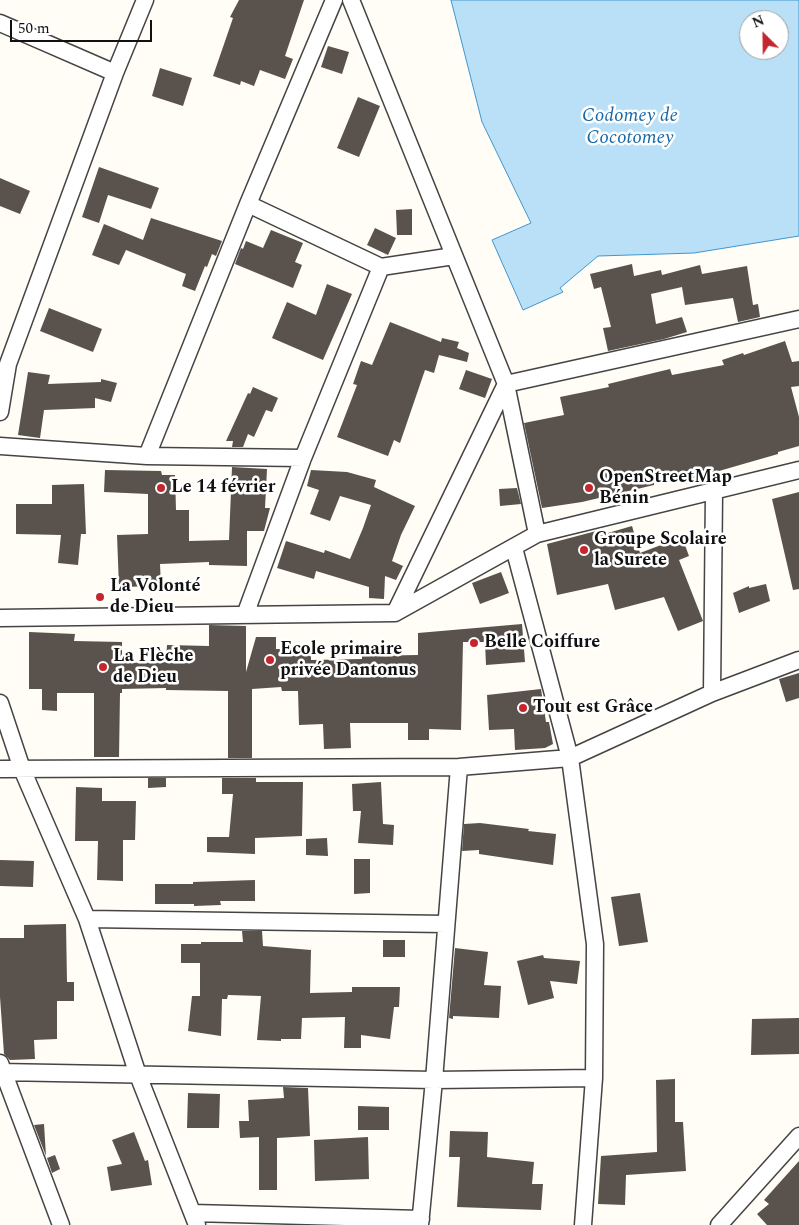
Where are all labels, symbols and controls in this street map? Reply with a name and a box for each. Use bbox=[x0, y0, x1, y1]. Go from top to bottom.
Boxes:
scale bar bbox=[12, 10, 155, 42]
north arrow bbox=[739, 10, 789, 60]
text: N bbox=[749, 10, 768, 34]
text: 50 m bbox=[18, 17, 50, 40]
water label: Codomey de Cocotomey bbox=[582, 106, 678, 150]
place label: OpenStreetMap Bénin bbox=[599, 467, 732, 509]
place label: Le 14 février bbox=[171, 477, 275, 499]
marker: Le 14 février bbox=[155, 482, 167, 494]
marker: OpenStreetMap Bénin bbox=[583, 482, 595, 494]
place label: Groupe Scolaire la Surete bbox=[594, 529, 727, 572]
marker: Groupe Scolaire la Surete bbox=[578, 544, 590, 556]
place label: La Volonté de Dieu bbox=[110, 576, 201, 618]
marker: La Volonté de Dieu bbox=[94, 591, 106, 603]
place label: Belle Coiffure bbox=[484, 632, 600, 654]
marker: Belle Coiffure bbox=[468, 637, 480, 649]
place label: Ecole primaire privée Dantonus bbox=[280, 639, 417, 682]
place label: La Flèche de Dieu bbox=[113, 646, 193, 689]
marker: Ecole primaire privée Dantonus bbox=[264, 654, 276, 666]
marker: La Flèche de Dieu bbox=[97, 661, 109, 673]
place label: Tout est Grâce bbox=[533, 697, 653, 719]
marker: Tout est Grâce bbox=[517, 702, 529, 714]

